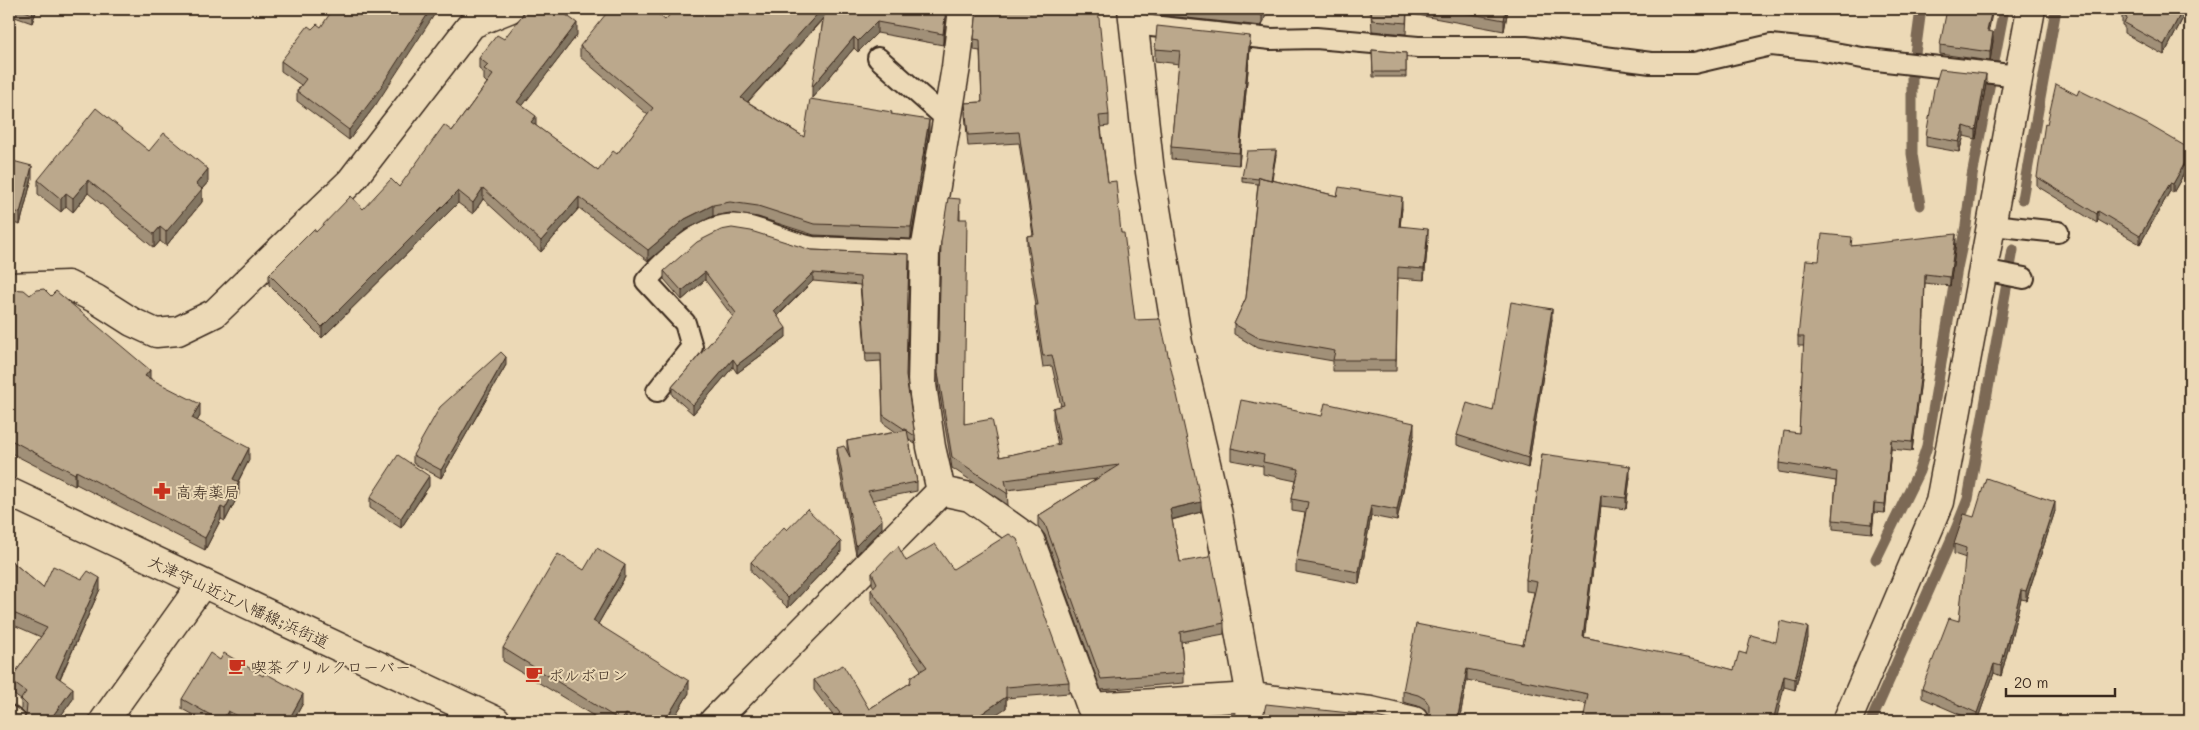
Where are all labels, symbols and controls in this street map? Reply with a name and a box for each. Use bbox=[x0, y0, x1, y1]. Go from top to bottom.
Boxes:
pharmacy icon: 高寿薬局 bbox=[152, 481, 172, 501]
place label: 高寿薬局 bbox=[176, 481, 240, 502]
street label: 大津守山近江八幡線;浜街道 bbox=[145, 550, 333, 652]
cafe icon: 喫茶グリルクローバー bbox=[227, 656, 247, 676]
place label: 喫茶グリルクローバー bbox=[251, 656, 411, 677]
cafe icon: ポルボロン bbox=[524, 664, 544, 684]
place label: ポルボロン bbox=[548, 664, 628, 685]
scale bar bbox=[2006, 665, 2115, 697]
text: 20 m bbox=[2014, 672, 2048, 692]

